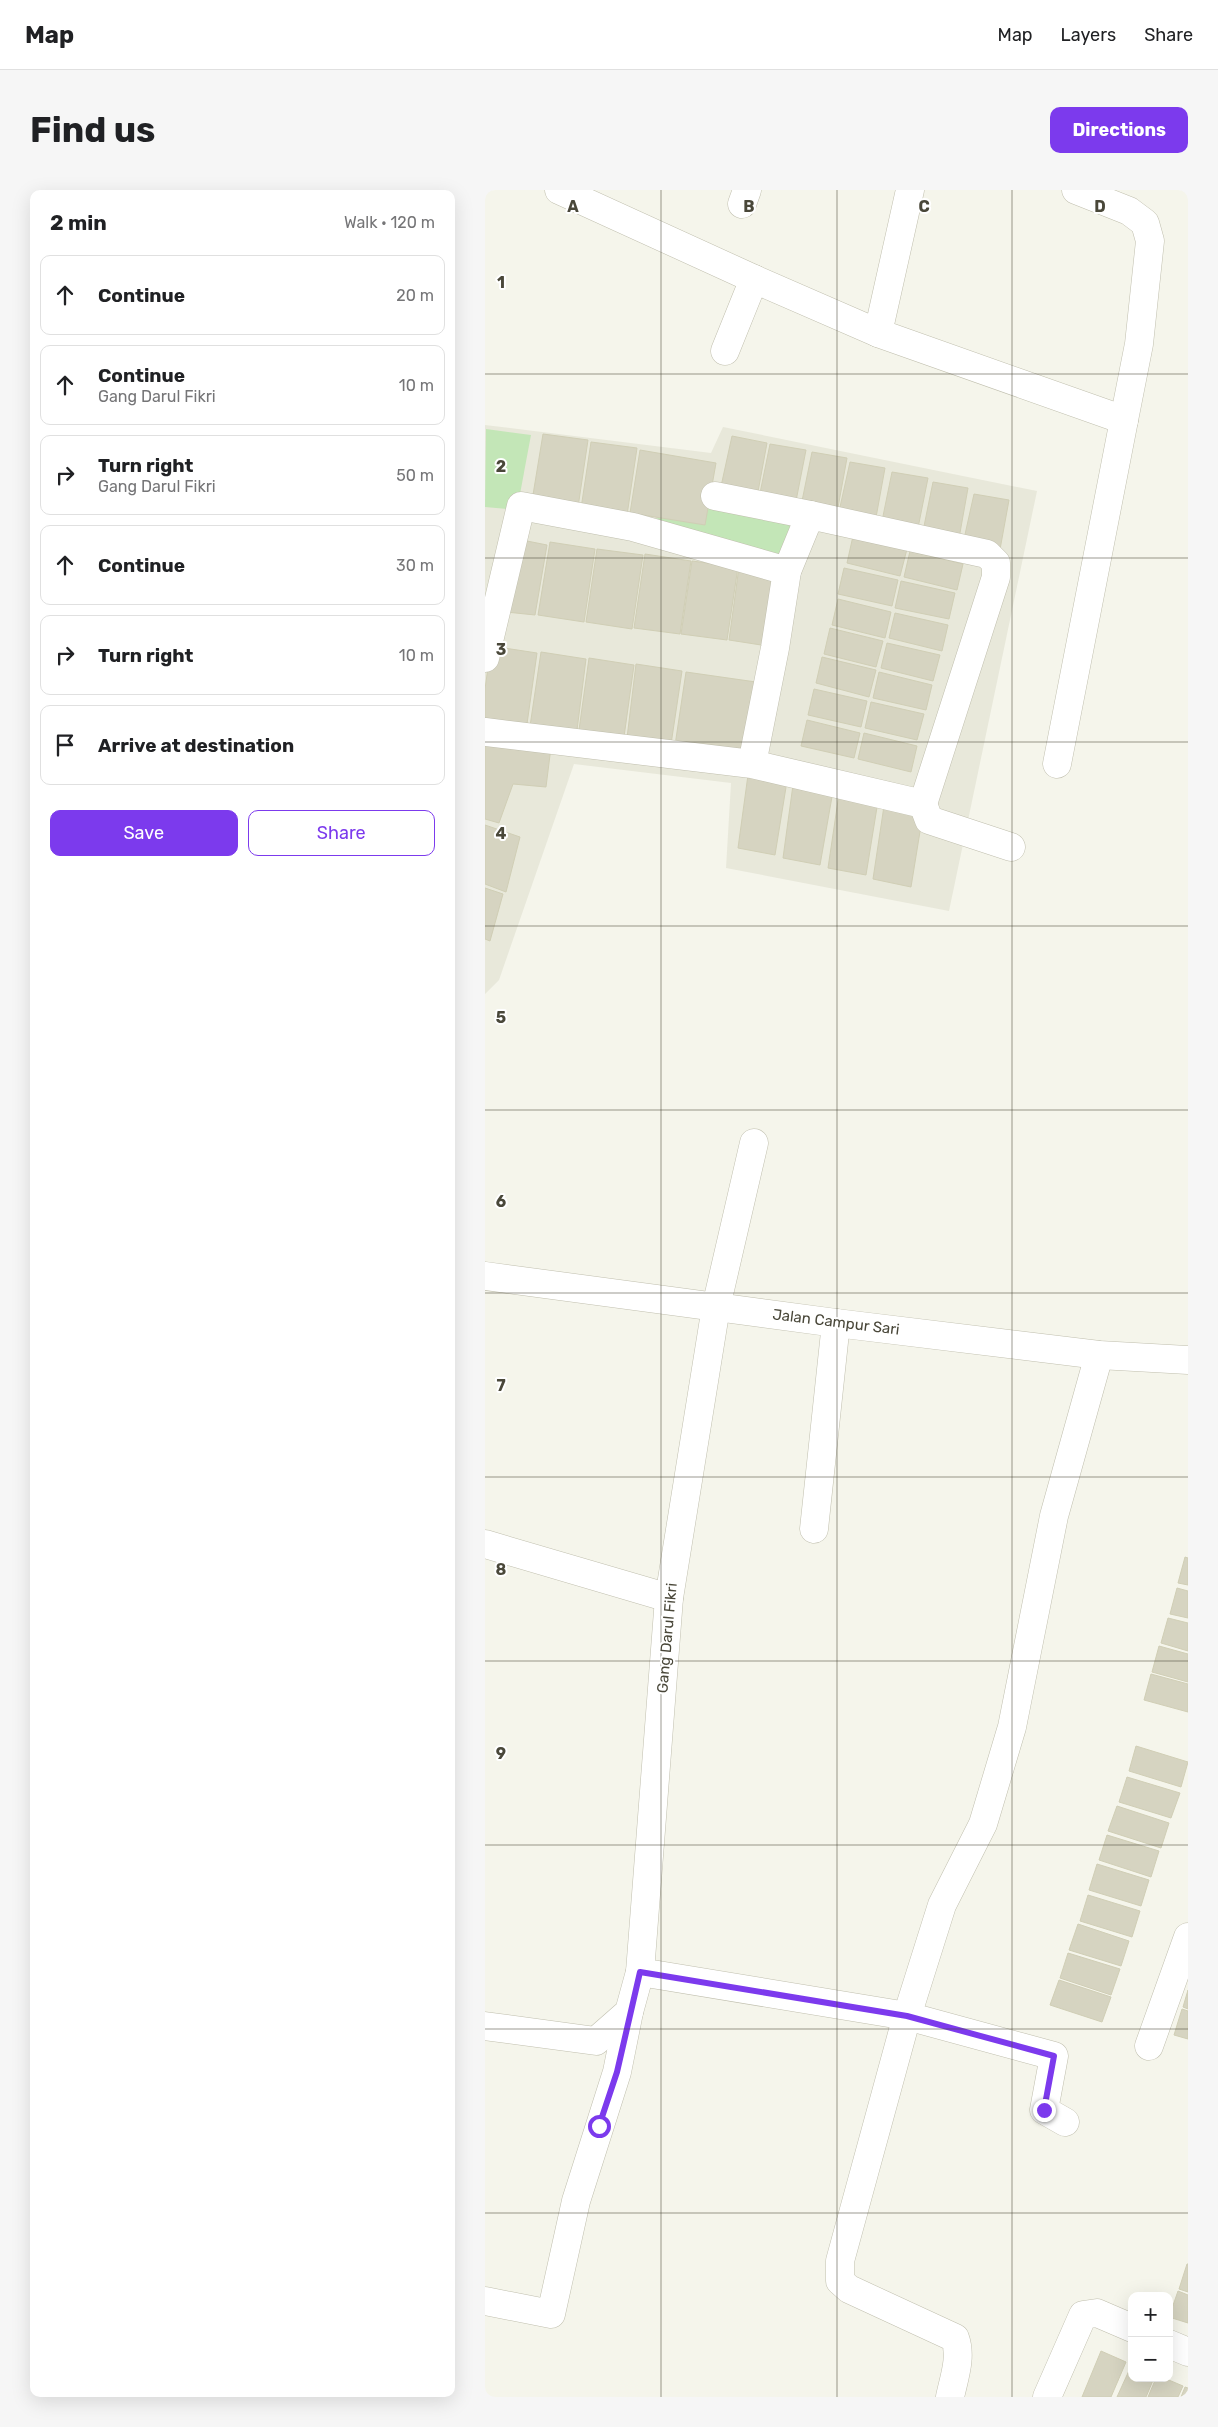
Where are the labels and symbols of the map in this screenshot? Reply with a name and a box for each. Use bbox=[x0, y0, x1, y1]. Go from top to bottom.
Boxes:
text: A bbox=[567, 197, 579, 216]
text: B bbox=[743, 197, 755, 216]
text: C bbox=[918, 197, 930, 216]
text: D bbox=[1094, 197, 1106, 216]
text: 1 bbox=[497, 273, 505, 292]
text: 2 bbox=[496, 457, 506, 476]
text: 3 bbox=[496, 640, 506, 659]
text: 4 bbox=[496, 824, 507, 843]
text: 5 bbox=[496, 1008, 506, 1027]
text: 6 bbox=[496, 1192, 506, 1211]
street label: Jalan Campur Sari bbox=[771, 1305, 901, 1339]
text: 7 bbox=[496, 1376, 506, 1395]
text: 8 bbox=[496, 1560, 507, 1579]
street label: Gang Darul Fikri bbox=[653, 1582, 681, 1694]
text: 9 bbox=[496, 1744, 506, 1763]
route end bbox=[1033, 2099, 1056, 2122]
route start bbox=[588, 2115, 611, 2138]

